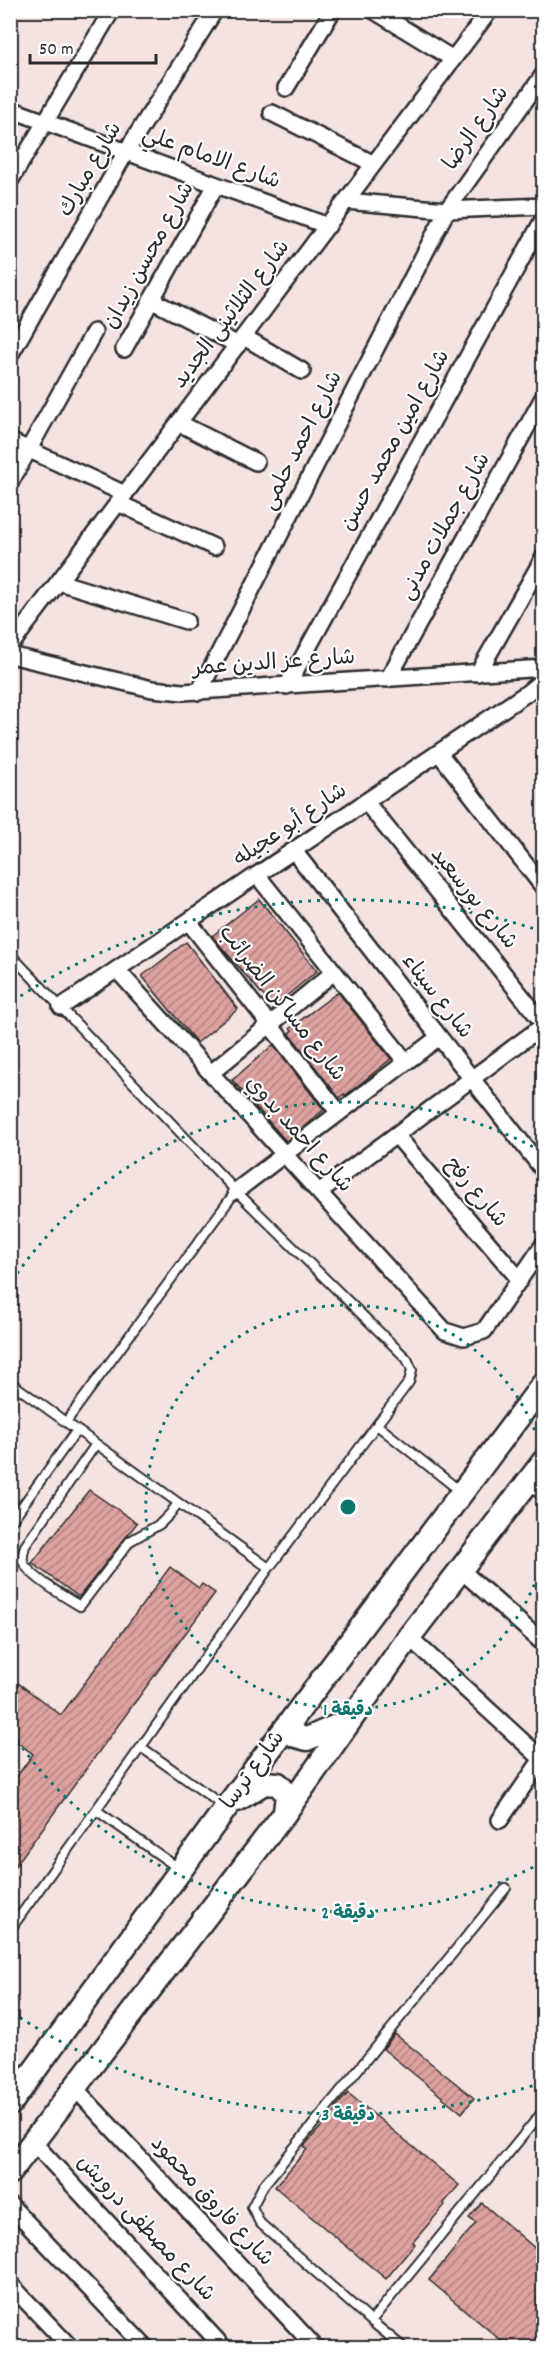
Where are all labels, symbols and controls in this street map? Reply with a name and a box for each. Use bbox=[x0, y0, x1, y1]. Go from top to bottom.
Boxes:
scale bar bbox=[30, 27, 156, 65]
text: 50 m bbox=[39, 38, 74, 63]
street label: شارع الرضا bbox=[436, 80, 518, 178]
street label: شارع مبارك bbox=[51, 117, 131, 223]
street label: شارع الامام علي bbox=[137, 120, 284, 199]
street label: شارع محسن زيدان bbox=[97, 177, 203, 335]
street label: شارع الثلاثينى الجديد bbox=[165, 234, 299, 396]
street label: شارع امين محمد حسن bbox=[333, 345, 459, 537]
street label: شارع احمد حلمى bbox=[255, 366, 351, 516]
street label: شارع جملات مدنى bbox=[393, 448, 499, 606]
street label: شارع عز الدين عمر bbox=[190, 643, 356, 685]
street label: شارع أبو عجيله bbox=[227, 776, 354, 875]
street label: شارع بورسعيد bbox=[422, 841, 524, 957]
street label: شارع مساكن الضرائب bbox=[210, 919, 352, 1089]
street label: شارع سيناء bbox=[393, 948, 479, 1046]
street label: شارع احمد بدوي bbox=[237, 1070, 359, 1200]
street label: شارع رفح bbox=[436, 1151, 514, 1235]
centre of rings bbox=[338, 1497, 358, 1517]
text: 1 دقيقة bbox=[323, 1699, 373, 1724]
street label: شارع ترسا bbox=[215, 1725, 293, 1817]
text: 2 دقيقة bbox=[321, 1902, 375, 1927]
text: 3 دقيقة bbox=[321, 2104, 375, 2129]
street label: شارع فاروق محمود bbox=[142, 2130, 280, 2274]
street label: شارع مصطفى درويش bbox=[68, 2148, 222, 2310]

